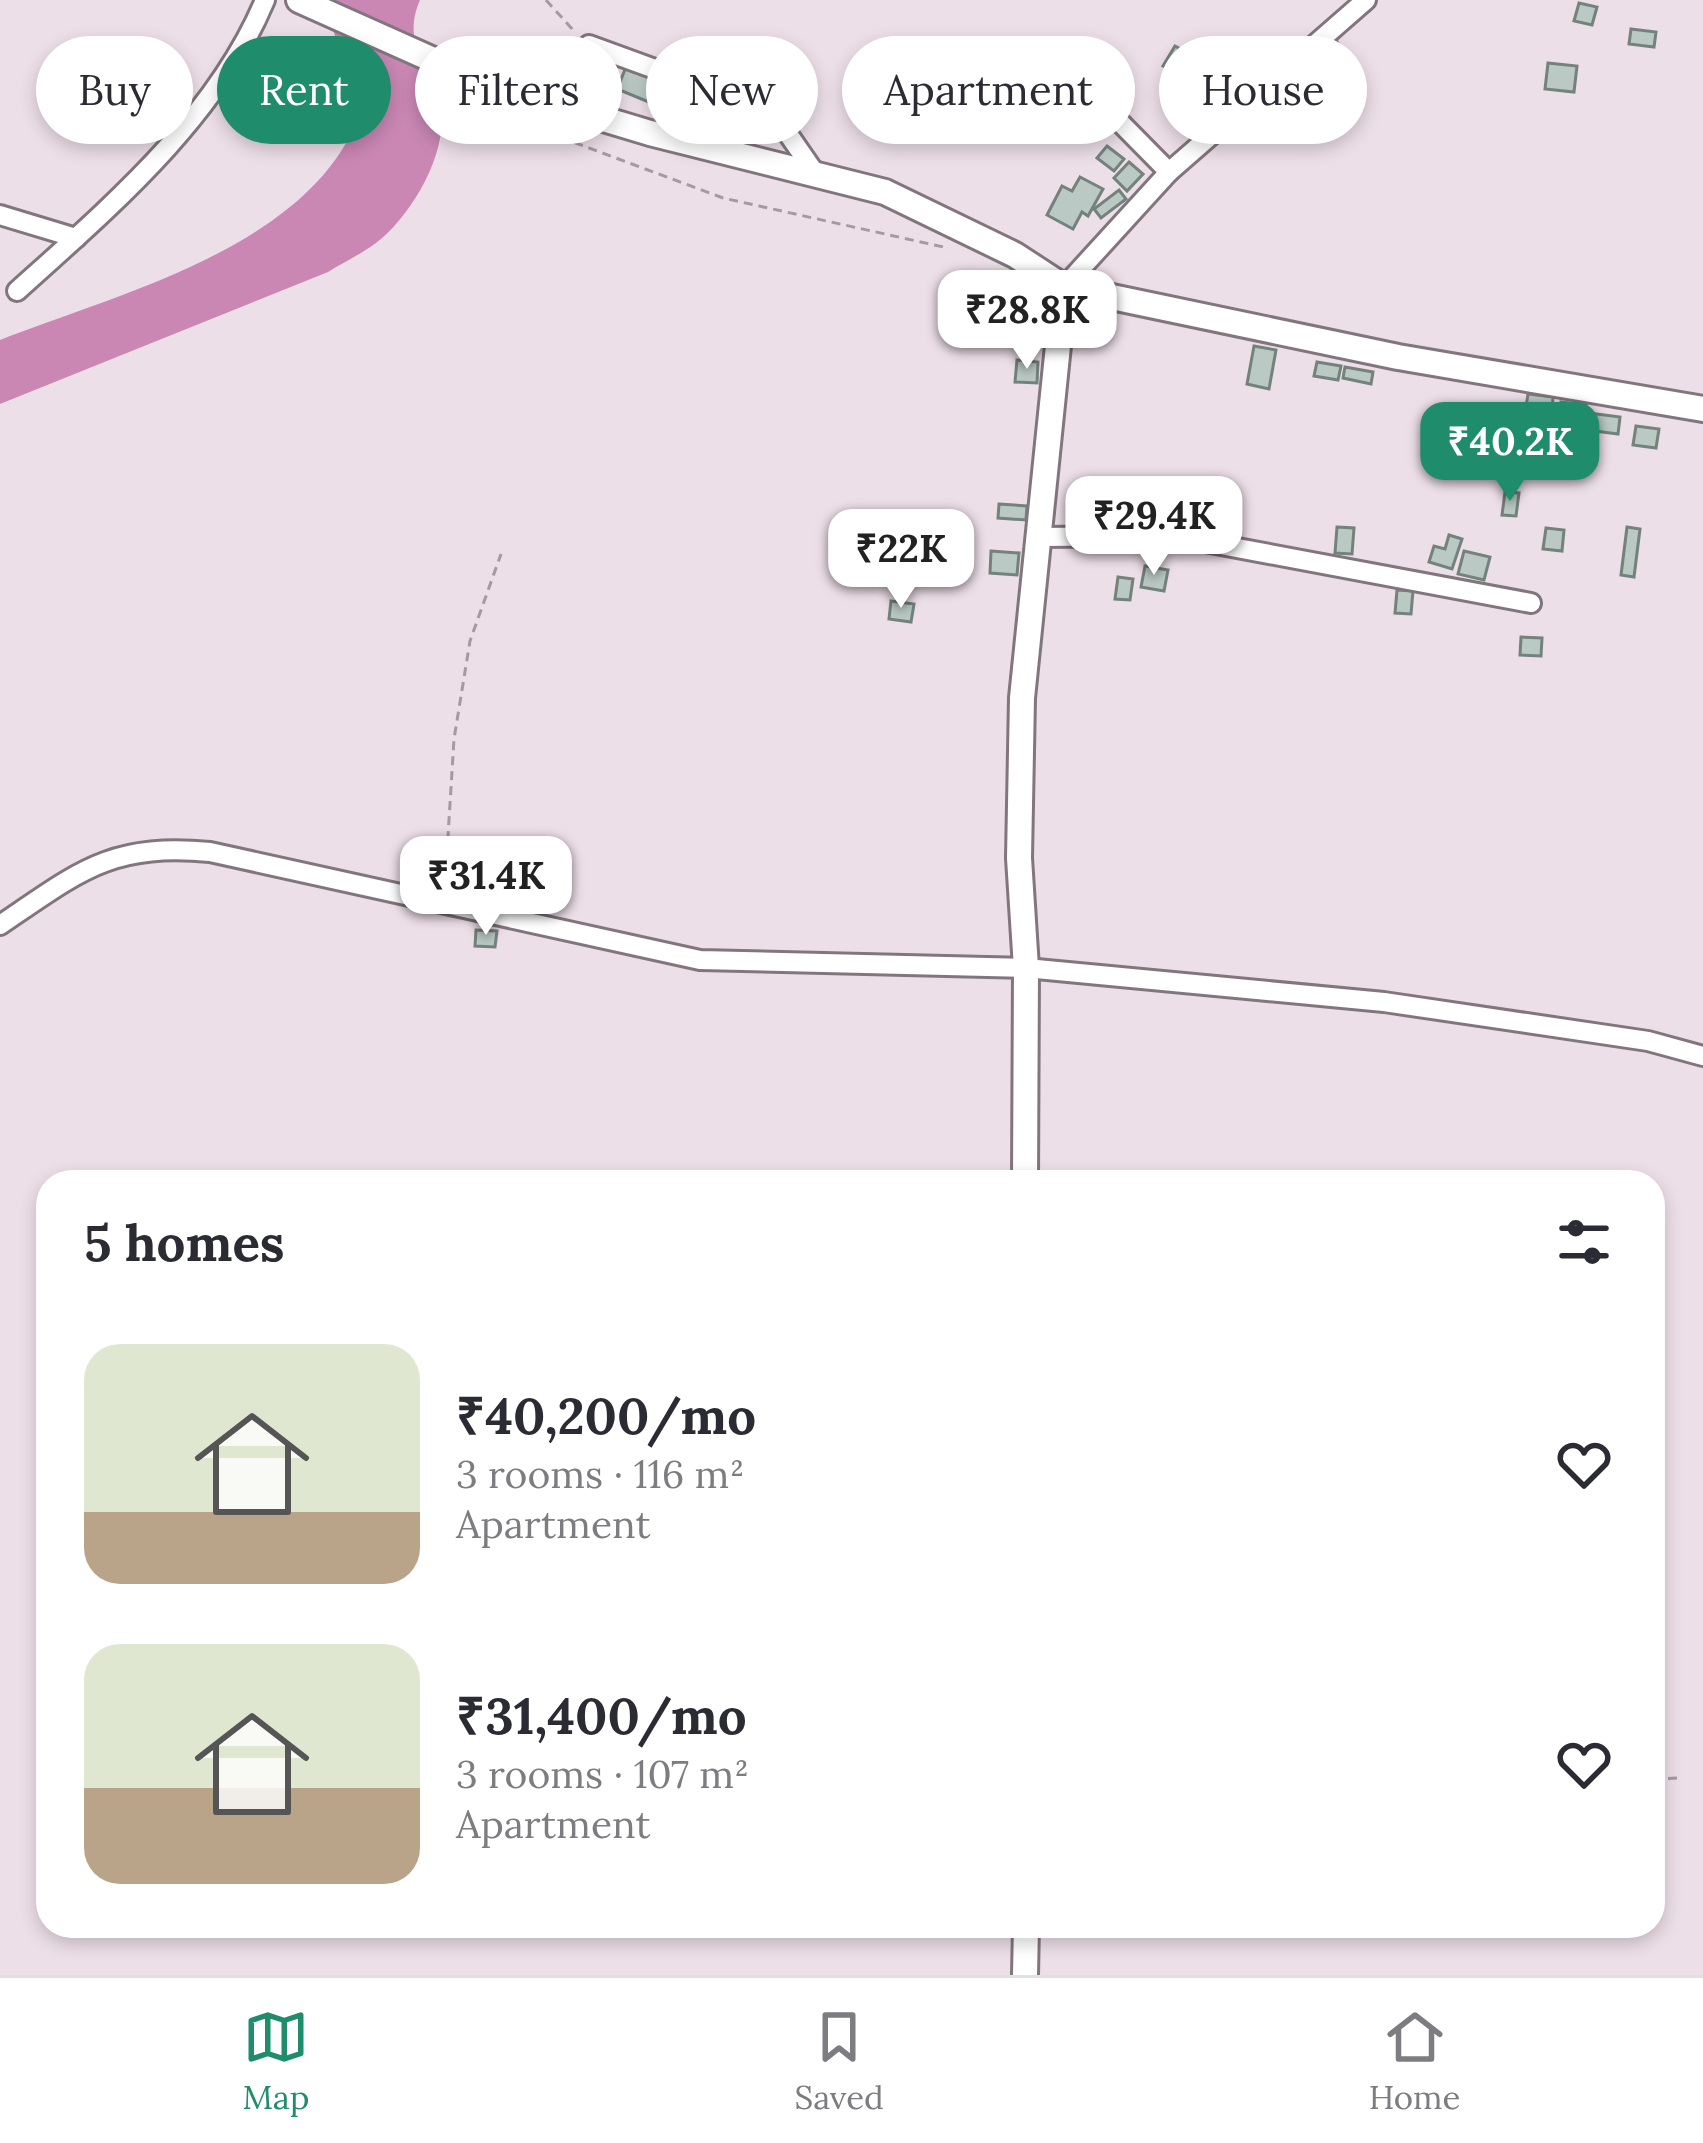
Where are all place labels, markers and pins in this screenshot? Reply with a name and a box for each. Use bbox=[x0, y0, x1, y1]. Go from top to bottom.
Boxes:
pin: ₹28.8K bbox=[929, 270, 1125, 372]
pin: ₹40.2K bbox=[1412, 402, 1608, 504]
pin: ₹29.4K bbox=[1056, 476, 1252, 578]
pin: ₹22K bbox=[830, 509, 972, 611]
pin: ₹31.4K bbox=[388, 836, 584, 938]

